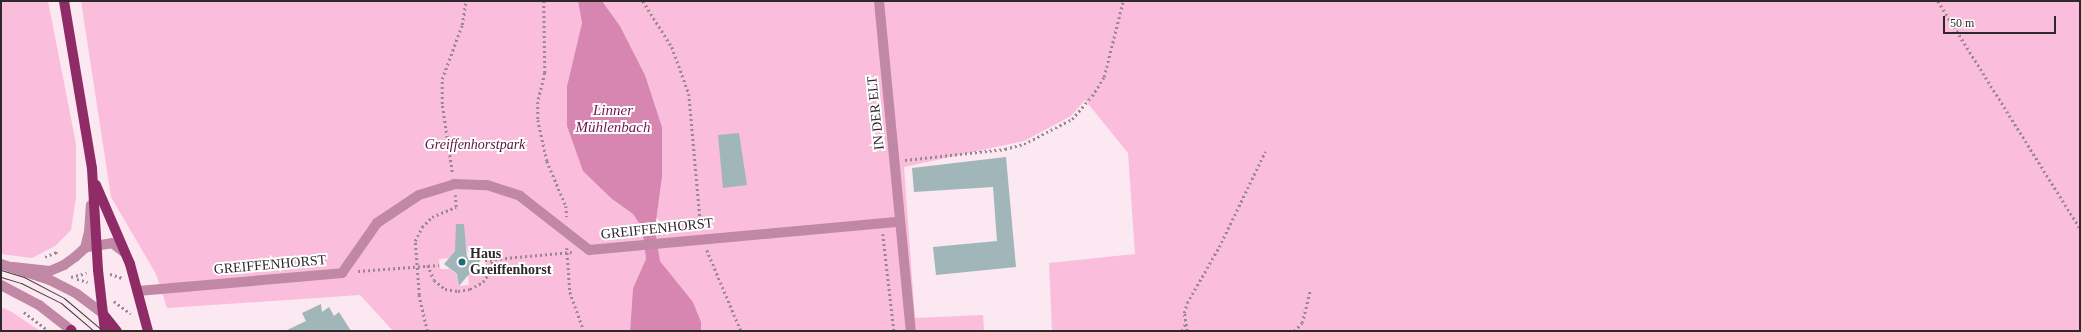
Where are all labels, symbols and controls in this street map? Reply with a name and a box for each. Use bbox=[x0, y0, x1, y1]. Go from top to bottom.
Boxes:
scale bar bbox=[1945, 8, 2058, 34]
text: 50 m bbox=[1950, 16, 1974, 30]
street label: IN DER ELT bbox=[864, 75, 888, 151]
water label: Linner Mühlenbach bbox=[576, 101, 650, 136]
park label: Greiffenhorstpark bbox=[425, 137, 525, 153]
street label: GREIFFENHORST bbox=[600, 215, 714, 243]
place label: Haus Greiffenhorst bbox=[470, 246, 551, 278]
street label: GREIFFENHORST bbox=[213, 252, 327, 278]
marker: Haus Greiffenhorst bbox=[457, 257, 467, 267]

